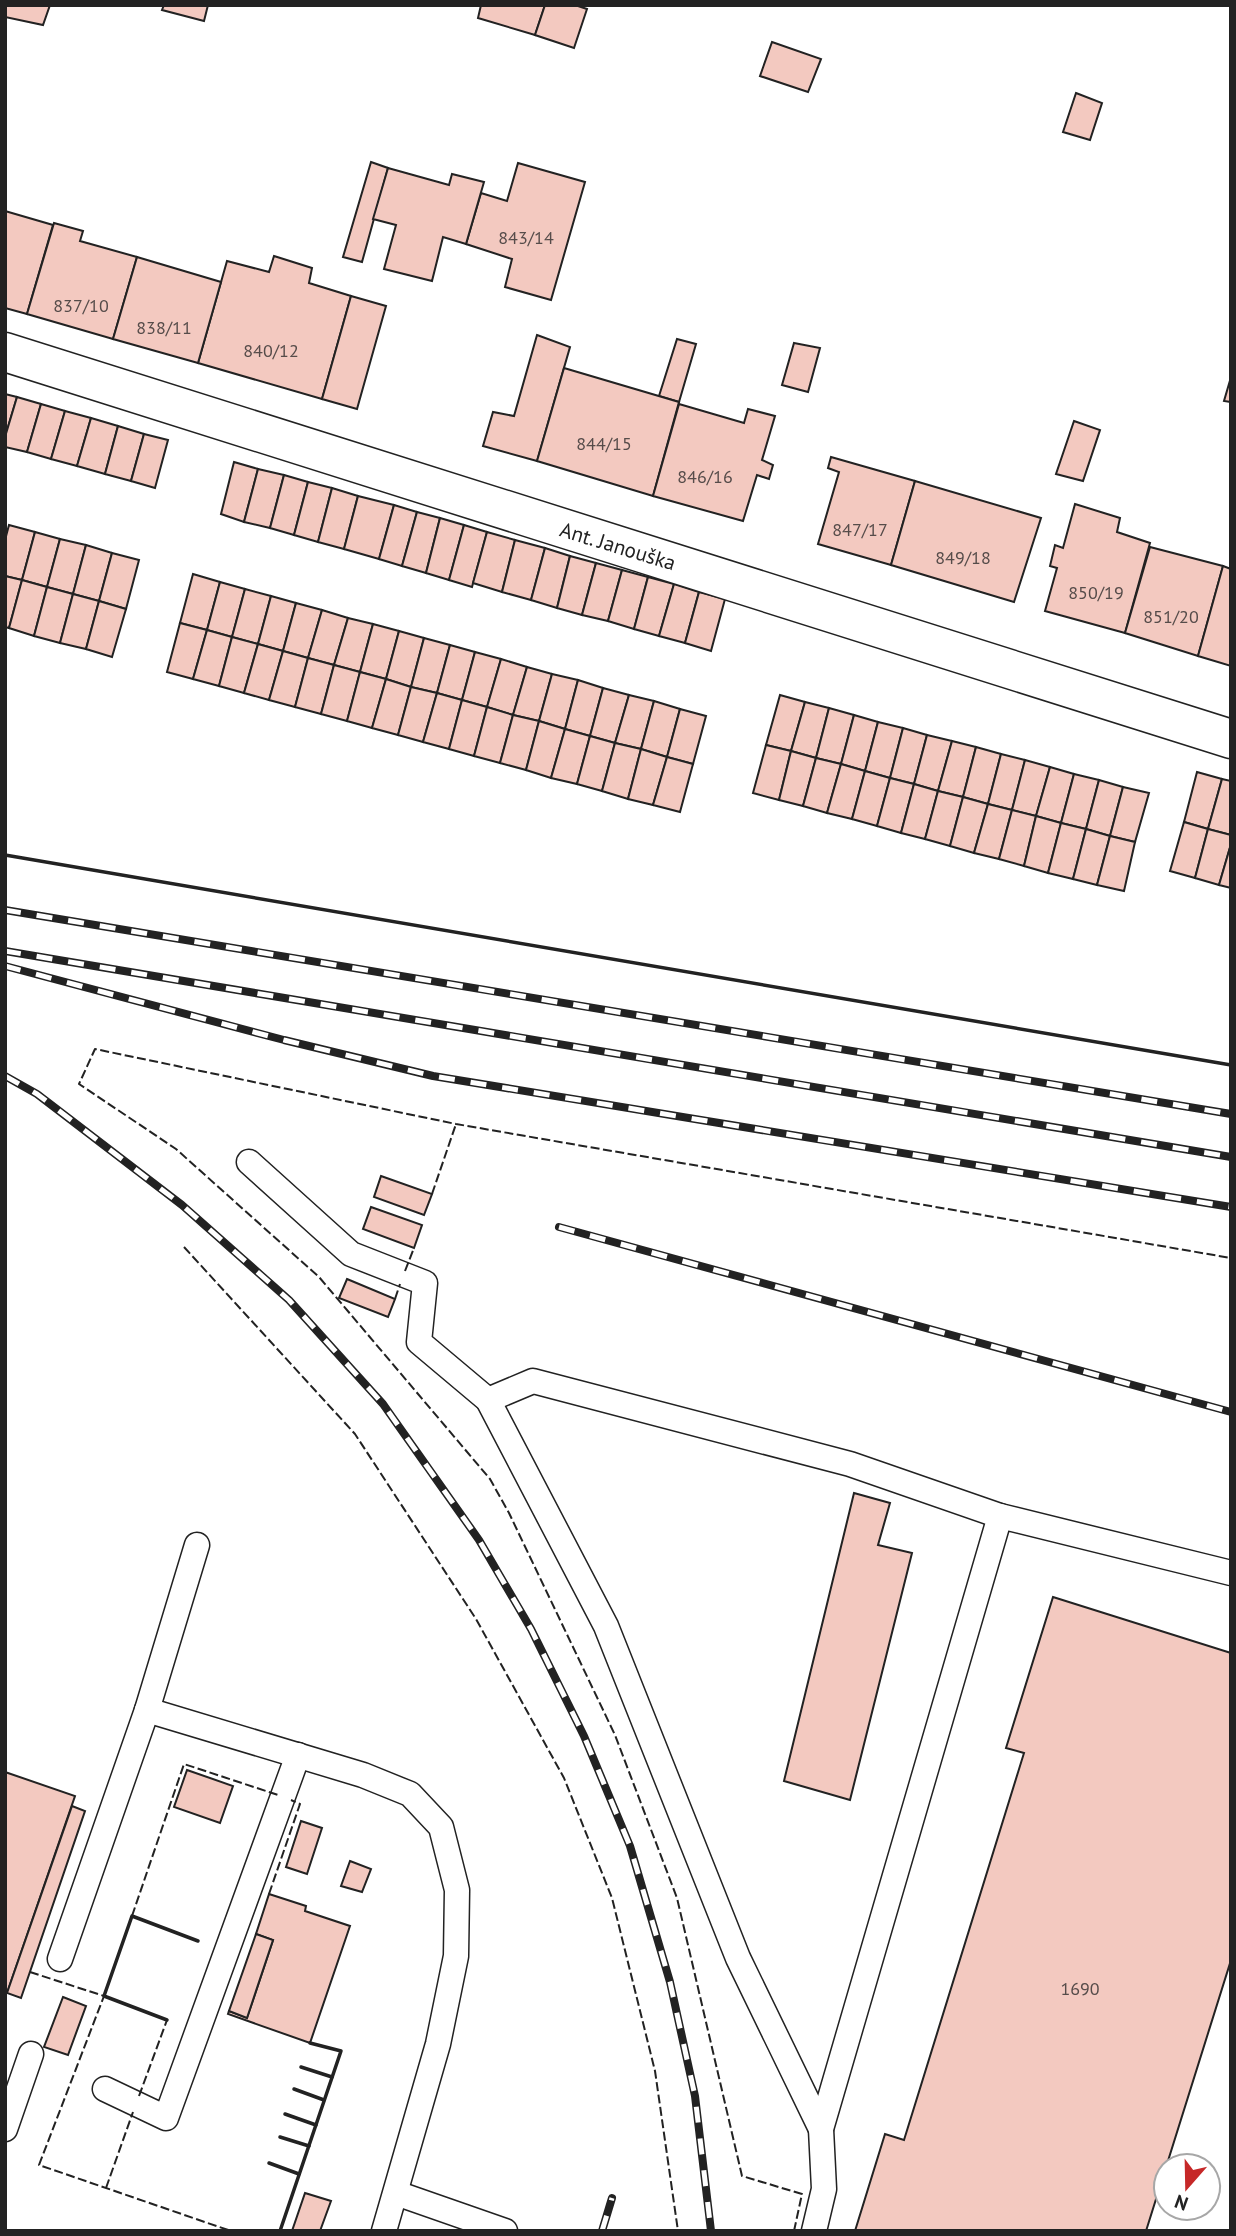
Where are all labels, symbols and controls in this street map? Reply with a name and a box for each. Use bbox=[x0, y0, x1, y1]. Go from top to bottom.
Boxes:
house number: 843/14 bbox=[498, 226, 554, 249]
house number: 837/10 bbox=[53, 294, 109, 317]
house number: 838/11 bbox=[136, 316, 192, 339]
house number: 840/12 bbox=[243, 339, 299, 362]
house number: 844/15 bbox=[576, 432, 632, 455]
house number: 846/16 bbox=[677, 465, 733, 488]
street label: Ant. Janouška bbox=[557, 516, 679, 576]
house number: 847/17 bbox=[832, 518, 888, 541]
house number: 849/18 bbox=[935, 546, 991, 569]
house number: 850/19 bbox=[1068, 581, 1124, 604]
house number: 851/20 bbox=[1143, 605, 1199, 628]
house number: 1690 bbox=[1060, 1977, 1100, 2000]
north arrow bbox=[1152, 2152, 1222, 2222]
text: N bbox=[1171, 2190, 1191, 2216]

